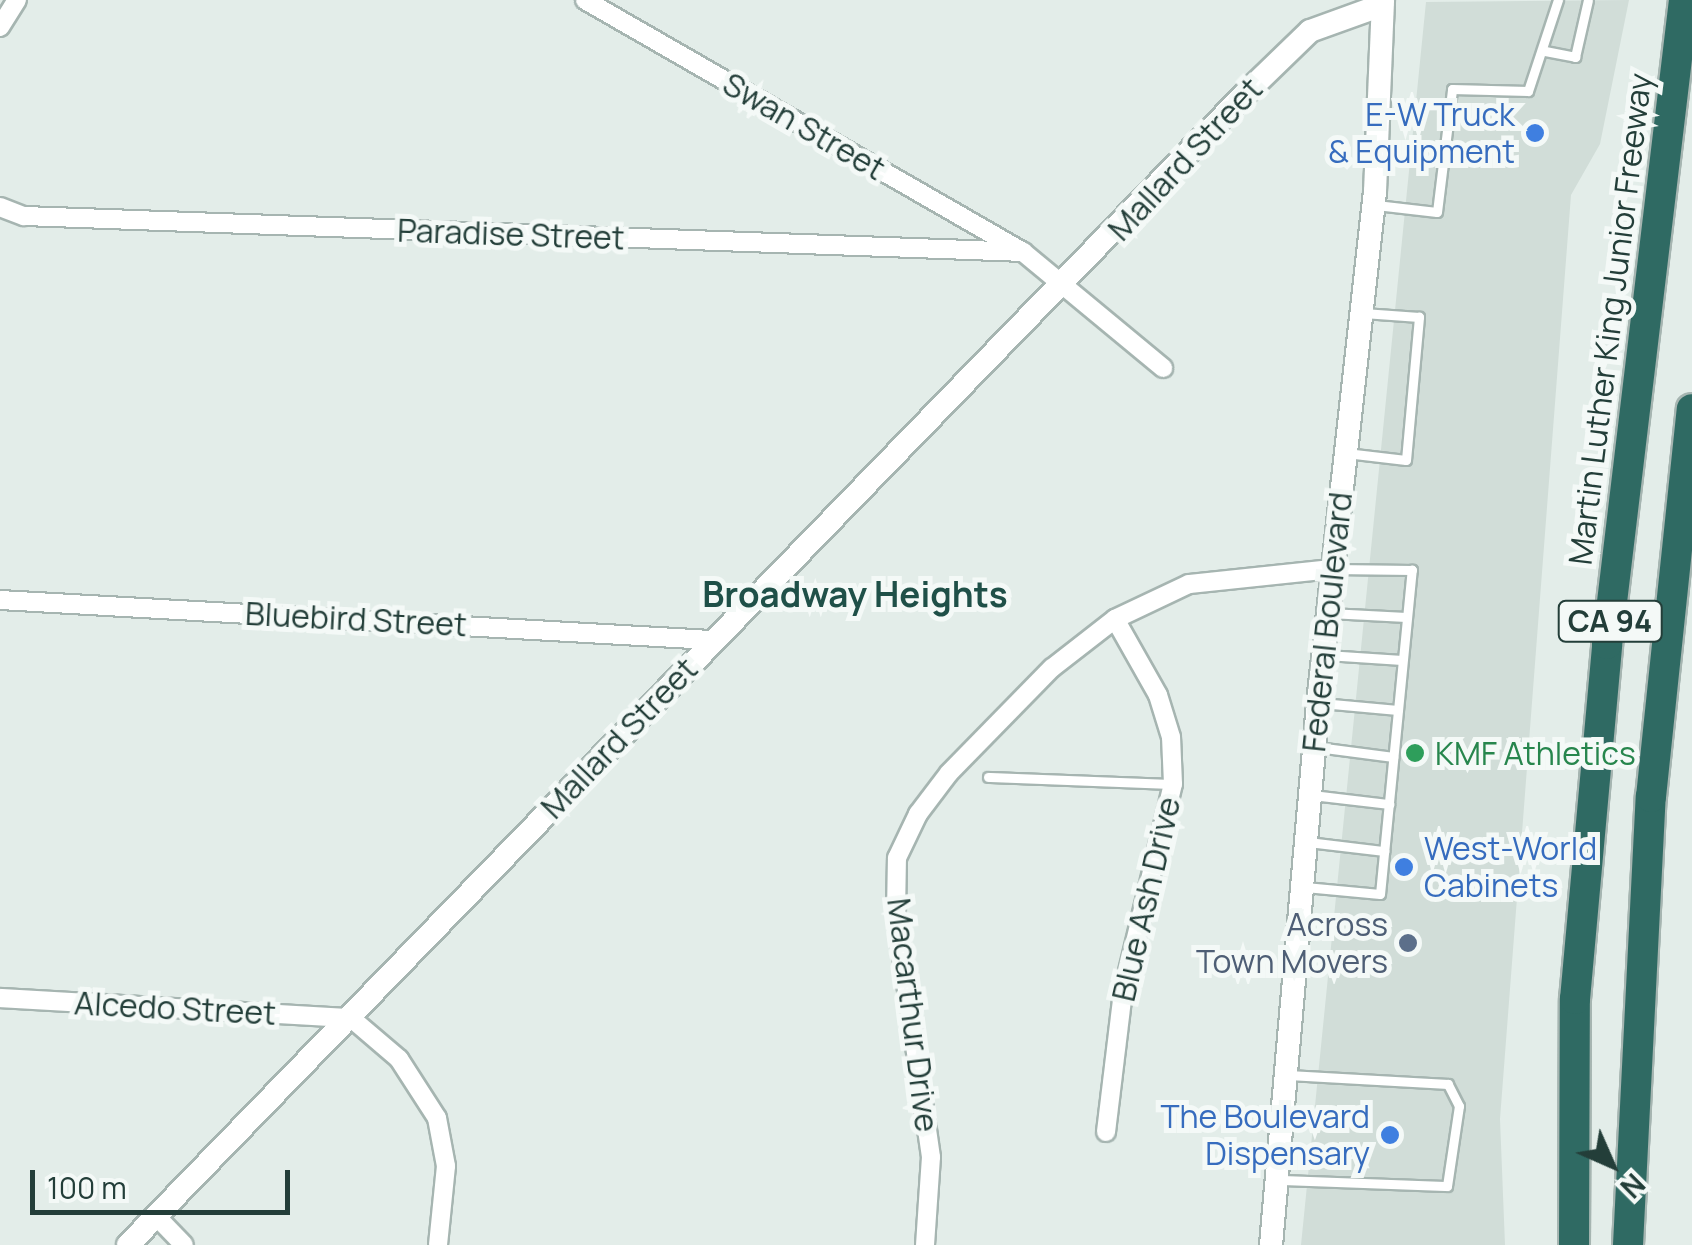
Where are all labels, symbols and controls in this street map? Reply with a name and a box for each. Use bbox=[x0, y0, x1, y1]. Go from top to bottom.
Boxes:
street label: Swan Street bbox=[716, 64, 892, 188]
street label: Mallard Street bbox=[1100, 70, 1270, 248]
street label: Martin Luther King Junior Freeway bbox=[1561, 71, 1659, 567]
place label: E-W Truck & Equipment bbox=[1328, 96, 1515, 171]
marker: E-W Truck & Equipment bbox=[1524, 122, 1546, 144]
street label: Paradise Street bbox=[397, 211, 625, 257]
street label: Federal Boulevard bbox=[1294, 490, 1360, 754]
district label: Broadway Heights bbox=[702, 573, 1008, 615]
street label: Bluebird Street bbox=[244, 594, 468, 644]
road number: CA 94 bbox=[1558, 596, 1662, 646]
street label: Mallard Street bbox=[533, 650, 705, 826]
place label: KMF Athletics bbox=[1435, 734, 1636, 772]
marker: KMF Athletics bbox=[1404, 742, 1426, 764]
street label: Blue Ash Drive bbox=[1104, 793, 1188, 1005]
place label: West-World Cabinets bbox=[1424, 830, 1597, 905]
marker: West-World Cabinets bbox=[1393, 856, 1415, 878]
street label: Macarthur Drive bbox=[880, 896, 946, 1134]
place label: Across Town Movers bbox=[1196, 906, 1388, 981]
marker: Across Town Movers bbox=[1397, 932, 1419, 954]
street label: Alcedo Street bbox=[73, 984, 277, 1032]
place label: The Boulevard Dispensary bbox=[1160, 1098, 1370, 1173]
north arrow bbox=[1562, 1115, 1662, 1215]
marker: The Boulevard Dispensary bbox=[1379, 1124, 1401, 1146]
scale bar bbox=[35, 1150, 295, 1212]
text: N bbox=[1613, 1166, 1654, 1207]
text: 100 m bbox=[47, 1167, 127, 1208]

